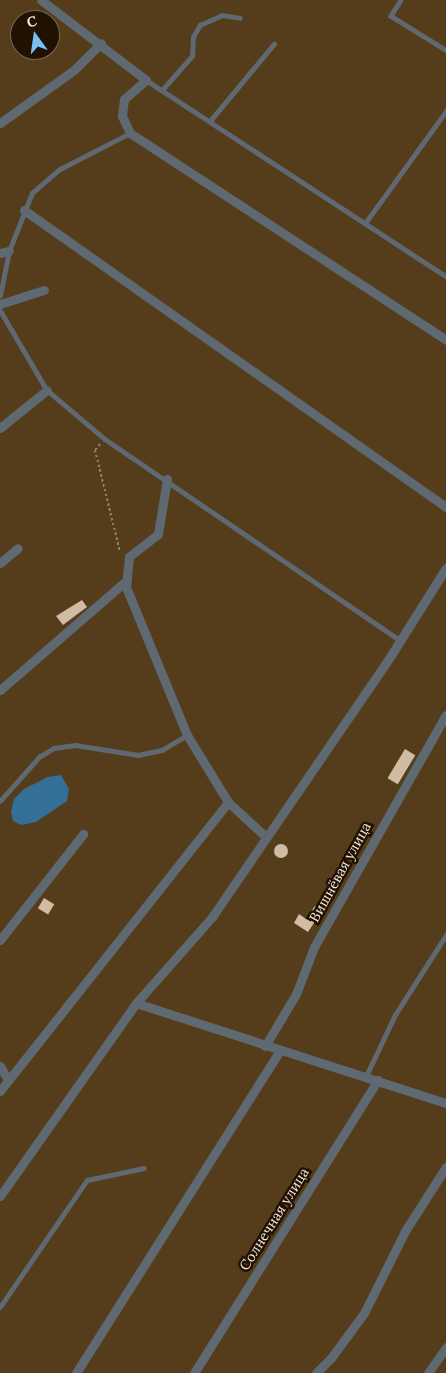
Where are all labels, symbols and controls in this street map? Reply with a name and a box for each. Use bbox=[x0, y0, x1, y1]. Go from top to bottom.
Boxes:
north arrow bbox=[10, 10, 60, 60]
text: С bbox=[25, 12, 38, 31]
street label: Вишнёвая улица bbox=[306, 819, 374, 925]
street label: Солнечная улица bbox=[236, 1165, 312, 1273]

